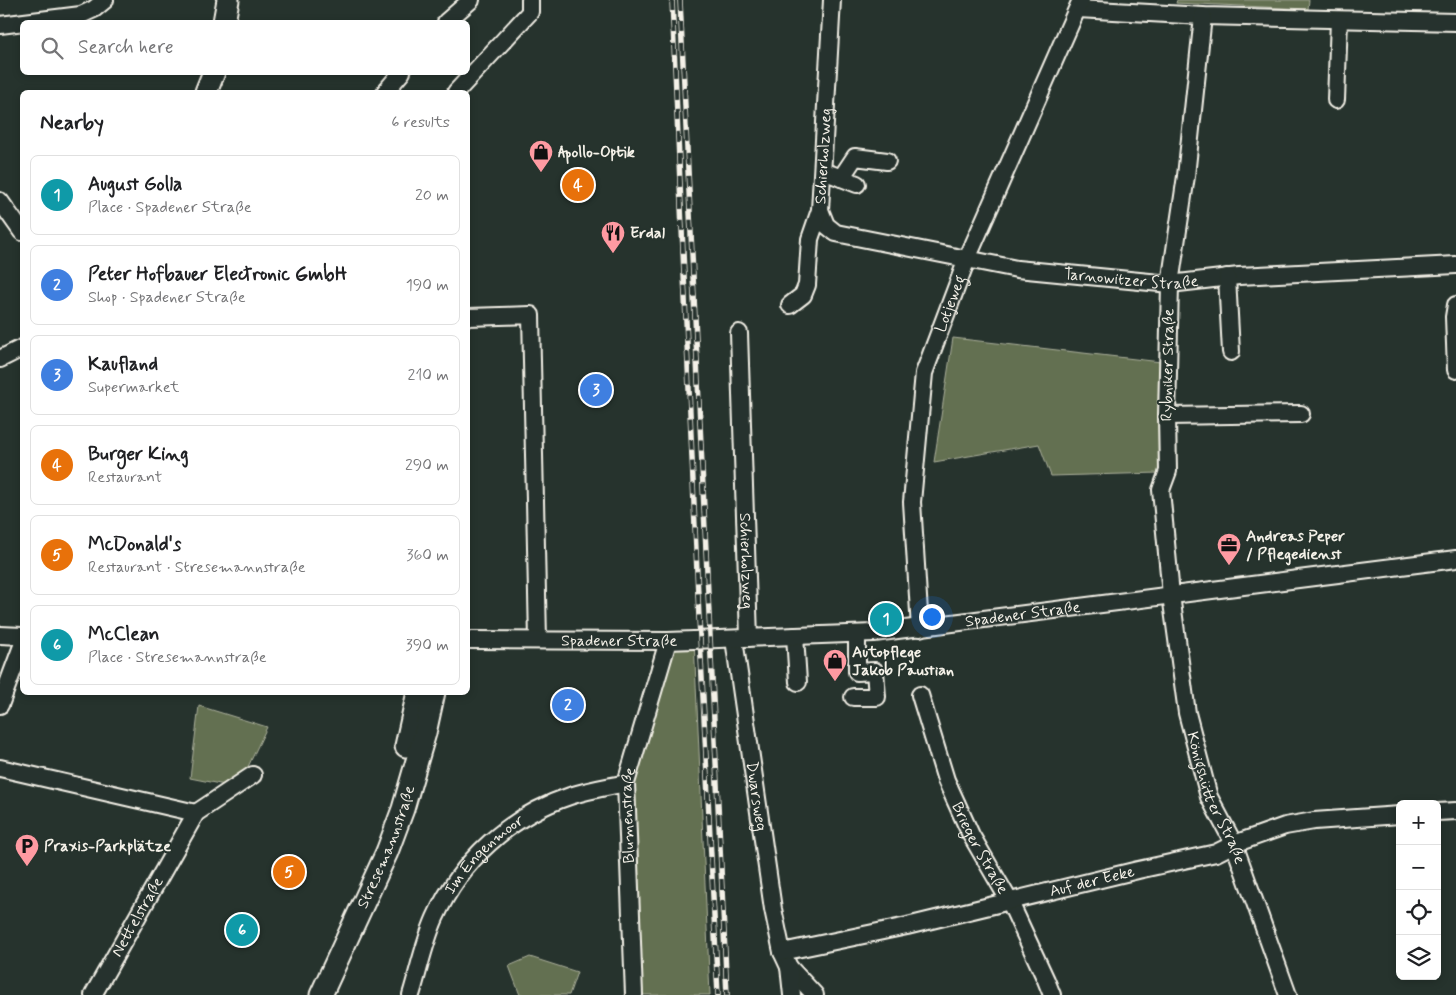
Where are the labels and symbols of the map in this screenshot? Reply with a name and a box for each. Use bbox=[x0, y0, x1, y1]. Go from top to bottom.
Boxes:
street label: Schierholzweg bbox=[810, 107, 836, 205]
shop icon: Apollo-Optik bbox=[528, 139, 554, 173]
place label: Apollo-Optik bbox=[558, 142, 635, 164]
pin: 4 bbox=[562, 166, 594, 204]
restaurant icon: Erdal bbox=[600, 220, 626, 254]
place label: Erdal bbox=[630, 223, 665, 244]
street label: Tarnowitzer Straße bbox=[1063, 263, 1200, 295]
street label: Lotjeweg bbox=[930, 272, 971, 335]
street label: Rybniker Straße bbox=[1157, 308, 1179, 422]
pin: 3 bbox=[580, 371, 612, 409]
street label: Schierholzweg bbox=[734, 512, 759, 609]
place label: Andreas Peper / Pflegedienst bbox=[1246, 526, 1345, 566]
office icon: Andreas Peper / Pflegedienst bbox=[1216, 532, 1242, 566]
street label: Spadener Straße bbox=[964, 596, 1082, 632]
pin: 1 bbox=[870, 600, 902, 638]
your location bbox=[919, 604, 945, 630]
street label: Spadener Straße bbox=[561, 630, 678, 652]
place label: Autopflege Jakob Paustian bbox=[852, 642, 954, 681]
shop icon: Autopflege Jakob Paustian bbox=[822, 648, 848, 682]
pin: 2 bbox=[552, 686, 584, 724]
street label: Königshütter Straße bbox=[1182, 729, 1251, 867]
street label: Dwarsweg bbox=[741, 760, 772, 833]
street label: Blumenstraße bbox=[616, 764, 641, 864]
street label: Stresemannstraße bbox=[352, 783, 420, 912]
street label: Brieger Straße bbox=[947, 799, 1014, 898]
street label: Im Engenmoor bbox=[439, 809, 528, 898]
parking icon: Praxis-Parkplätze bbox=[14, 833, 40, 867]
place label: Praxis-Parkplätze bbox=[44, 836, 171, 857]
pin: 5 bbox=[273, 853, 305, 891]
street label: Auf der Eeke bbox=[1047, 861, 1137, 902]
street label: Nettelstraße bbox=[106, 873, 168, 960]
pin: 6 bbox=[226, 911, 258, 949]

